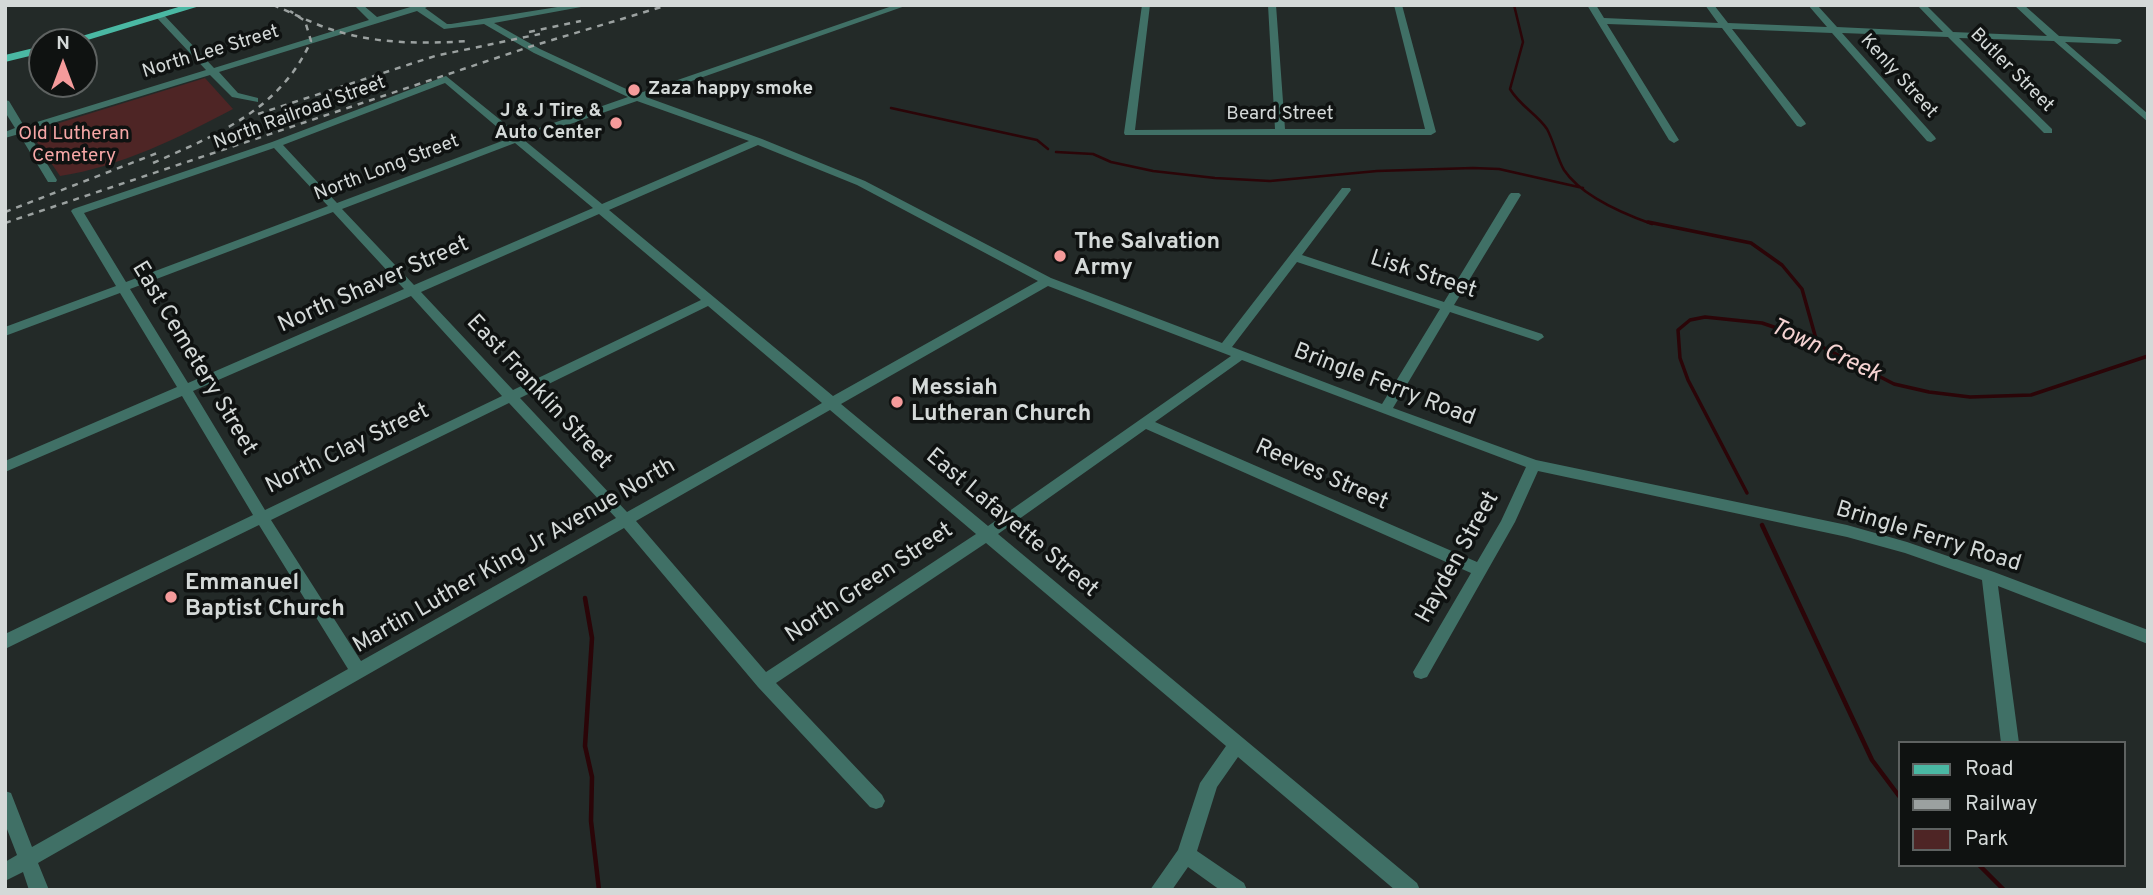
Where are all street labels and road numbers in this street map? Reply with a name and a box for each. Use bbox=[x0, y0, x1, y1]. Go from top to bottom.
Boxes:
street label: North Lee Street bbox=[140, 21, 282, 85]
street label: Butler Street bbox=[1964, 24, 2058, 118]
street label: Kenly Street bbox=[1854, 30, 1942, 124]
street label: North Railroad Street bbox=[211, 72, 389, 156]
street label: Beard Street bbox=[1226, 104, 1334, 126]
street label: North Long Street bbox=[311, 131, 463, 207]
street label: North Shaver Street bbox=[274, 232, 474, 340]
street label: Lisk Street bbox=[1366, 246, 1480, 306]
street label: East Cemetery Street bbox=[124, 257, 262, 461]
street label: East Franklin Street bbox=[459, 310, 617, 476]
street label: Bringle Ferry Road bbox=[1289, 339, 1479, 433]
street label: North Clay Street bbox=[262, 398, 434, 502]
street label: Reeves Street bbox=[1250, 434, 1392, 518]
street label: East Lafayette Street bbox=[919, 444, 1103, 604]
street label: Martin Luther King Jr Avenue North bbox=[349, 453, 681, 661]
street label: Hayden Street bbox=[1411, 487, 1507, 629]
street label: Bringle Ferry Road bbox=[1832, 497, 2024, 579]
street label: North Green Street bbox=[781, 518, 959, 650]

